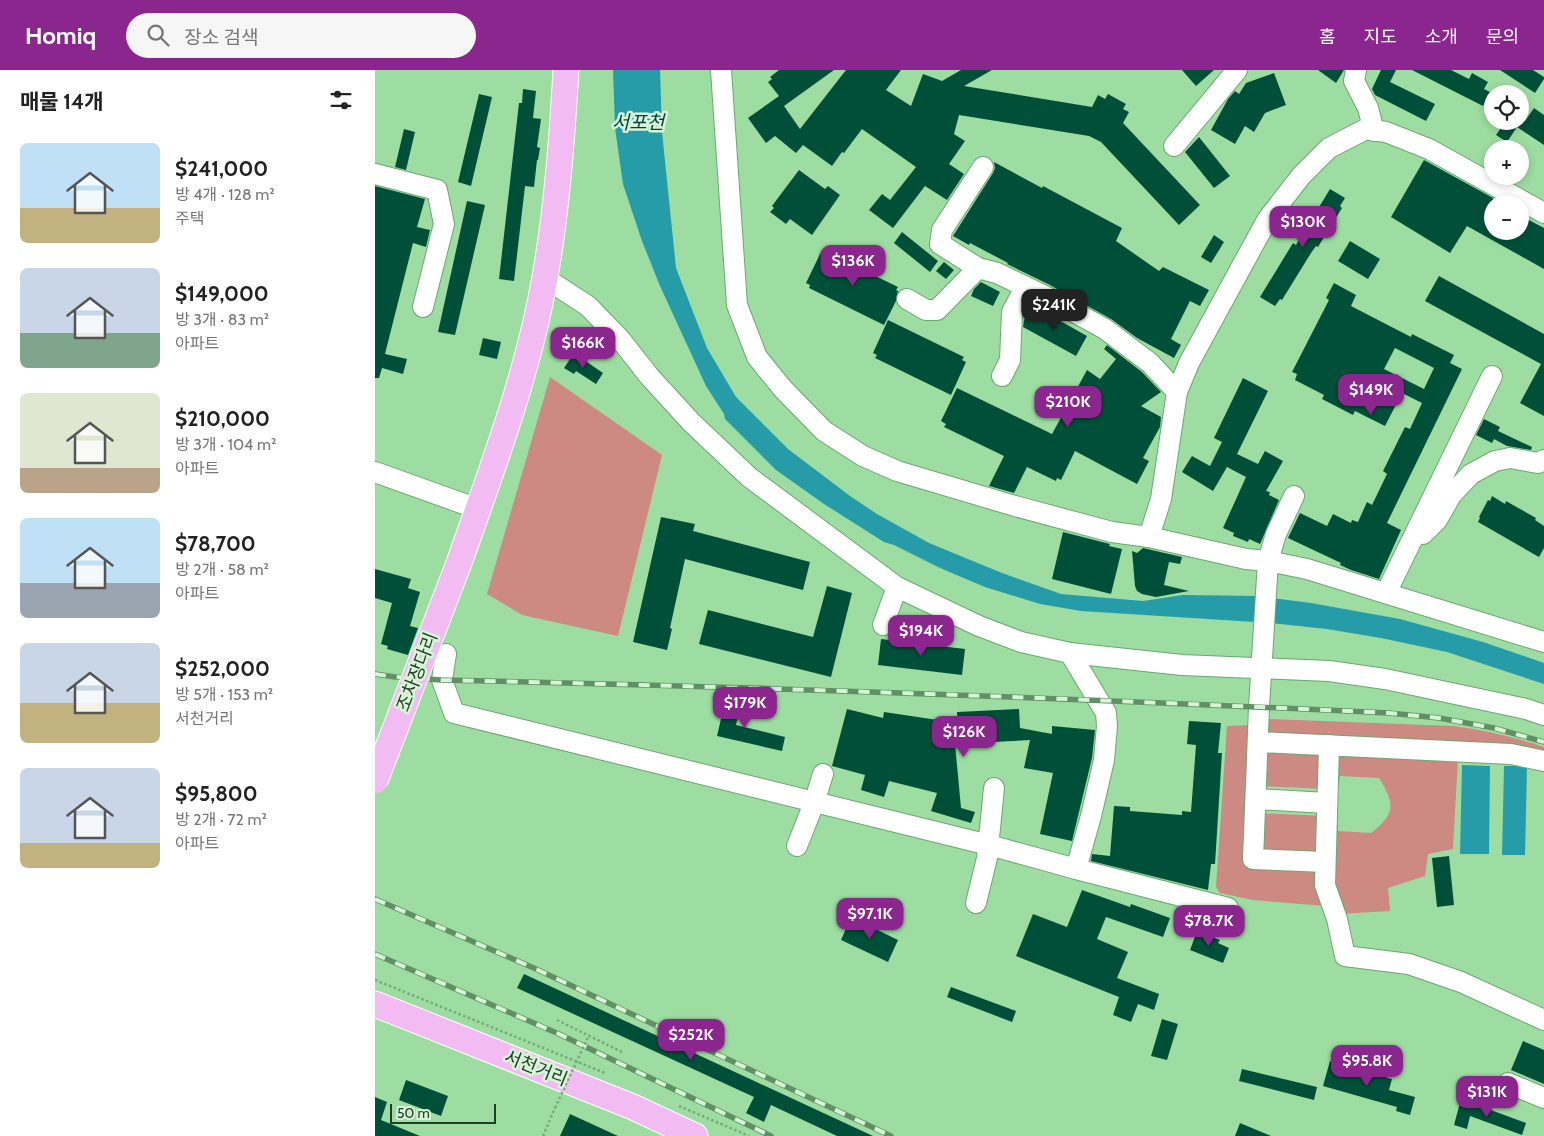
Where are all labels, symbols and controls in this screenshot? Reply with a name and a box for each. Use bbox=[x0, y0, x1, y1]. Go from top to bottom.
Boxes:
search box bbox=[126, 13, 476, 58]
text: Homiq bbox=[25, 21, 96, 50]
icon: search bbox=[144, 21, 172, 49]
text: 장소 검색 bbox=[184, 26, 258, 49]
text: 홈 bbox=[1319, 26, 1336, 48]
text: 지도 bbox=[1364, 26, 1397, 48]
text: 소개 bbox=[1425, 26, 1458, 48]
text: 문의 bbox=[1486, 26, 1519, 48]
map controls bbox=[1484, 85, 1529, 240]
button: locate bbox=[1484, 85, 1529, 130]
icon: filters bbox=[327, 86, 355, 114]
text: 매물 14개 bbox=[20, 89, 103, 114]
water label: 서포천 bbox=[612, 111, 666, 134]
button: + bbox=[1484, 140, 1529, 185]
text: $241,000 bbox=[175, 156, 268, 181]
icon: home bbox=[60, 163, 120, 223]
text: 방 4개 · 128 m² bbox=[175, 185, 275, 204]
button: − bbox=[1484, 195, 1529, 240]
pin: $130K bbox=[1268, 206, 1338, 248]
text: 주택 bbox=[175, 209, 204, 228]
text: $130K bbox=[1280, 212, 1326, 231]
pin: $136K bbox=[818, 244, 888, 287]
text: $136K bbox=[832, 251, 874, 270]
text: $149,000 bbox=[175, 281, 269, 306]
icon: home bbox=[60, 288, 120, 348]
pin: $241K bbox=[1019, 288, 1089, 331]
text: $241K bbox=[1032, 295, 1076, 314]
text: 방 3개 · 83 m² bbox=[175, 310, 269, 329]
pin: $166K bbox=[548, 326, 618, 369]
text: $166K bbox=[561, 333, 605, 352]
text: 아파트 bbox=[175, 334, 219, 353]
pin: $149K bbox=[1336, 374, 1406, 416]
text: $149K bbox=[1349, 380, 1393, 399]
pin: $210K bbox=[1033, 386, 1103, 428]
text: $210K bbox=[1046, 392, 1090, 411]
text: $210,000 bbox=[175, 406, 270, 431]
icon: home bbox=[60, 413, 120, 473]
text: 방 3개 · 104 m² bbox=[175, 435, 276, 454]
text: 아파트 bbox=[175, 459, 219, 478]
text: $78,700 bbox=[175, 531, 256, 556]
icon: home bbox=[60, 538, 120, 598]
text: 방 2개 · 58 m² bbox=[175, 560, 269, 579]
text: 아파트 bbox=[175, 584, 219, 603]
pin: $194K bbox=[886, 614, 956, 657]
text: $194K bbox=[899, 621, 943, 640]
street label: 조차장다리 bbox=[392, 629, 442, 715]
text: $252,000 bbox=[175, 656, 270, 681]
icon: home bbox=[60, 663, 120, 723]
text: 방 5개 · 153 m² bbox=[175, 685, 273, 704]
pin: $179K bbox=[710, 686, 780, 729]
text: $179K bbox=[724, 693, 766, 712]
text: 서천거리 bbox=[175, 709, 234, 728]
pin: $126K bbox=[929, 716, 999, 758]
text: $126K bbox=[943, 722, 985, 741]
text: $95,800 bbox=[175, 781, 257, 806]
icon: home bbox=[60, 788, 120, 848]
text: 방 2개 · 72 m² bbox=[175, 810, 267, 829]
text: 아파트 bbox=[175, 834, 219, 853]
pin: $97.1K bbox=[829, 898, 911, 940]
text: $97.1K bbox=[847, 904, 893, 923]
pin: $78.7K bbox=[1168, 904, 1250, 947]
text: $78.7K bbox=[1185, 911, 1233, 930]
pin: $252K bbox=[656, 1018, 726, 1061]
text: $252K bbox=[669, 1025, 713, 1044]
pin: $95.8K bbox=[1326, 1044, 1408, 1087]
street label: 서천거리 bbox=[501, 1045, 571, 1091]
text: $95.8K bbox=[1342, 1051, 1392, 1070]
pin: $131K bbox=[1452, 1076, 1522, 1118]
text: $131K bbox=[1467, 1082, 1507, 1101]
scale bar bbox=[390, 1101, 496, 1124]
text: 50 m bbox=[397, 1104, 430, 1122]

